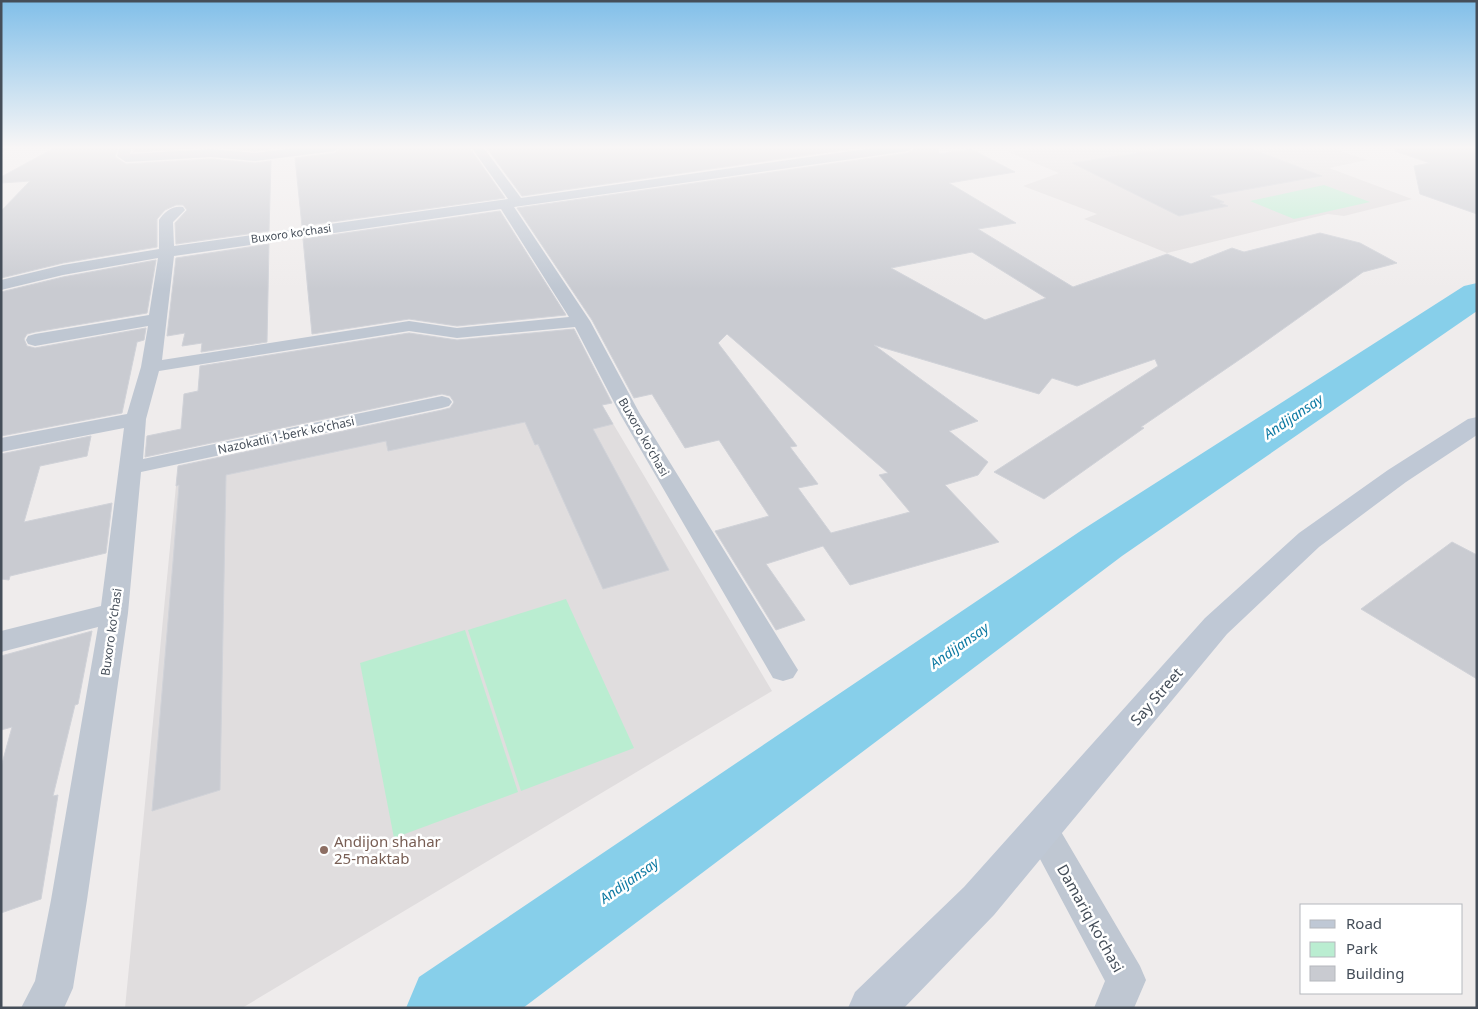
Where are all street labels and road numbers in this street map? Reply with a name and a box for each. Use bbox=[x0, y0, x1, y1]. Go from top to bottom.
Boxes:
street label: Buxoro koʻchasi bbox=[250, 220, 332, 246]
street label: Buxoro koʻchasi bbox=[615, 395, 673, 479]
street label: Nazokatli 1-berk koʻchasi bbox=[216, 412, 356, 458]
street label: Buxoro koʻchasi bbox=[96, 587, 126, 677]
street label: Say Street bbox=[1125, 663, 1187, 729]
street label: Damariq koʻchasi bbox=[1053, 860, 1129, 976]

